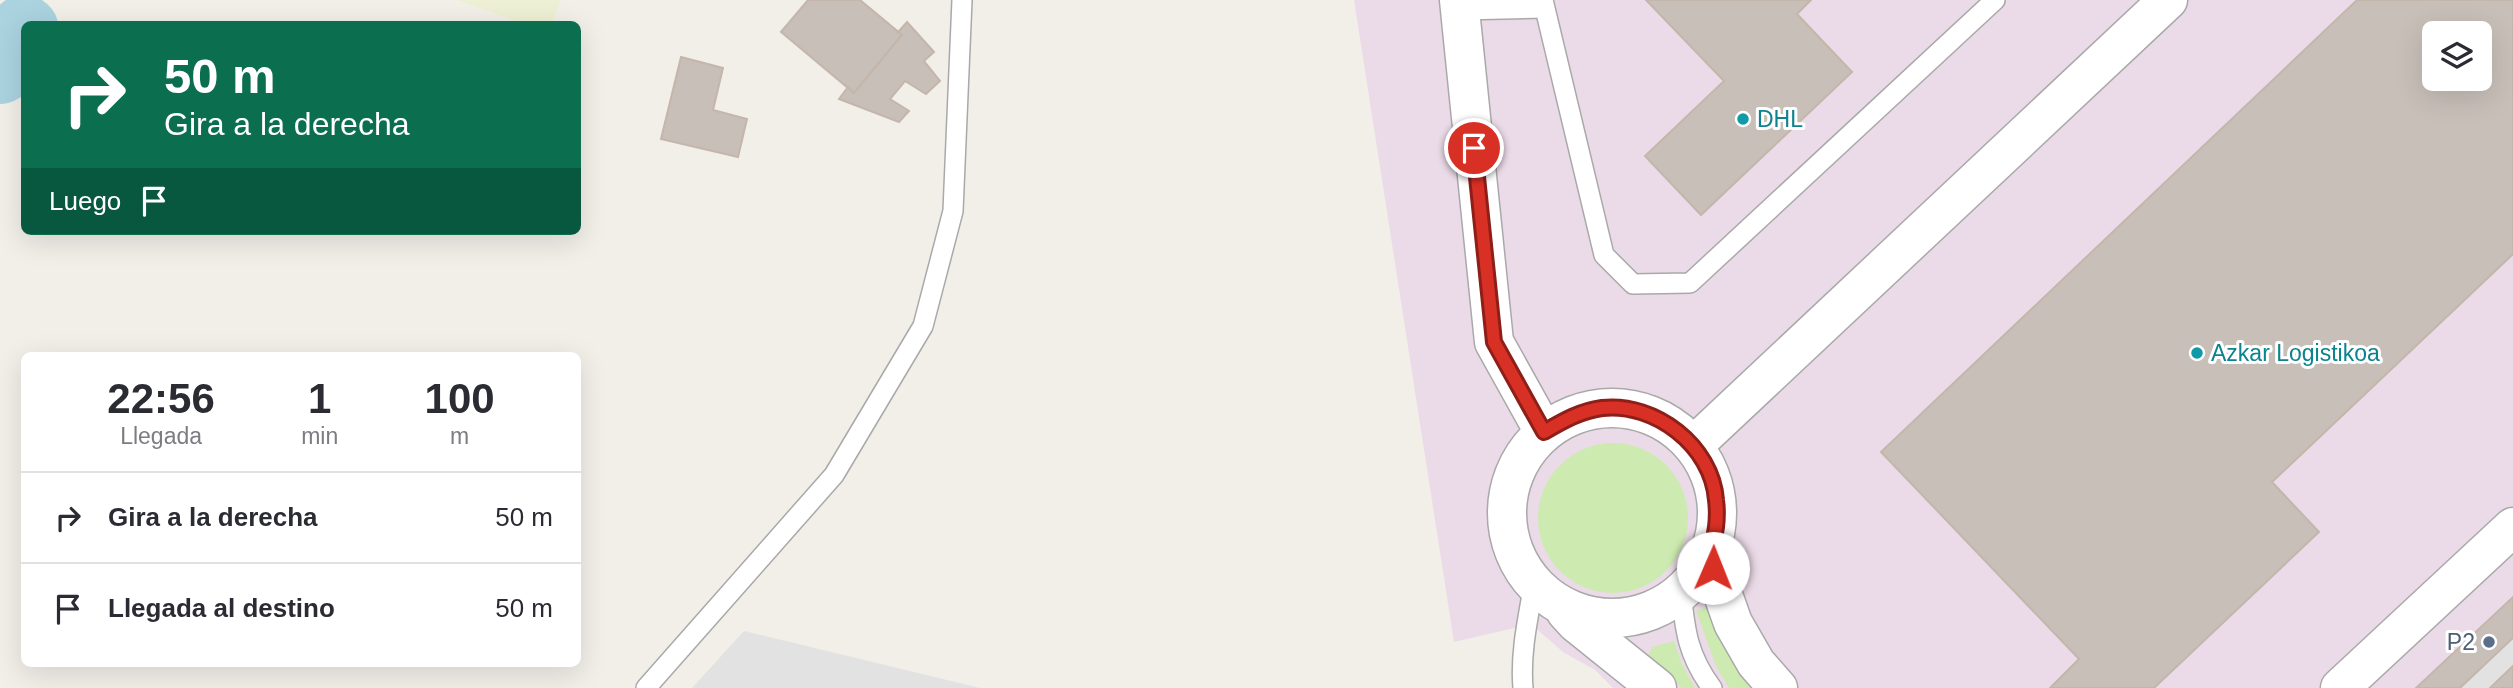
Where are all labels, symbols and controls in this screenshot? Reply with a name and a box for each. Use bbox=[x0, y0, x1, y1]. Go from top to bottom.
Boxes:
map controls bbox=[2422, 21, 2492, 91]
button: layers bbox=[2422, 21, 2492, 91]
icon: right bbox=[49, 49, 140, 140]
text: 50 m bbox=[164, 49, 276, 103]
text: Gira a la derecha bbox=[164, 106, 409, 142]
place label: DHL bbox=[1757, 106, 1803, 132]
marker: DHL bbox=[1735, 111, 1751, 127]
pin bbox=[1444, 118, 1504, 178]
icon: arrive bbox=[1455, 129, 1493, 167]
icon: arrive bbox=[135, 182, 173, 220]
text: Luego bbox=[49, 186, 121, 216]
place label: Azkar Logistikoa bbox=[2211, 340, 2380, 366]
marker: Azkar Logistikoa bbox=[2189, 345, 2205, 361]
text: 22:56 bbox=[107, 375, 215, 422]
text: 1 bbox=[308, 375, 331, 422]
text: 100 bbox=[425, 375, 495, 422]
text: Llegada bbox=[120, 423, 202, 449]
text: min bbox=[301, 423, 338, 449]
text: m bbox=[450, 423, 469, 449]
icon: right bbox=[49, 499, 87, 537]
text: Gira a la derecha bbox=[108, 502, 318, 532]
text: 50 m bbox=[495, 502, 553, 532]
position arrow bbox=[1676, 531, 1750, 605]
icon: arrive bbox=[49, 590, 87, 628]
text: Llegada al destino bbox=[108, 593, 335, 623]
text: 50 m bbox=[495, 593, 553, 623]
place label: P2 bbox=[2447, 629, 2475, 655]
marker: P2 bbox=[2481, 634, 2497, 650]

